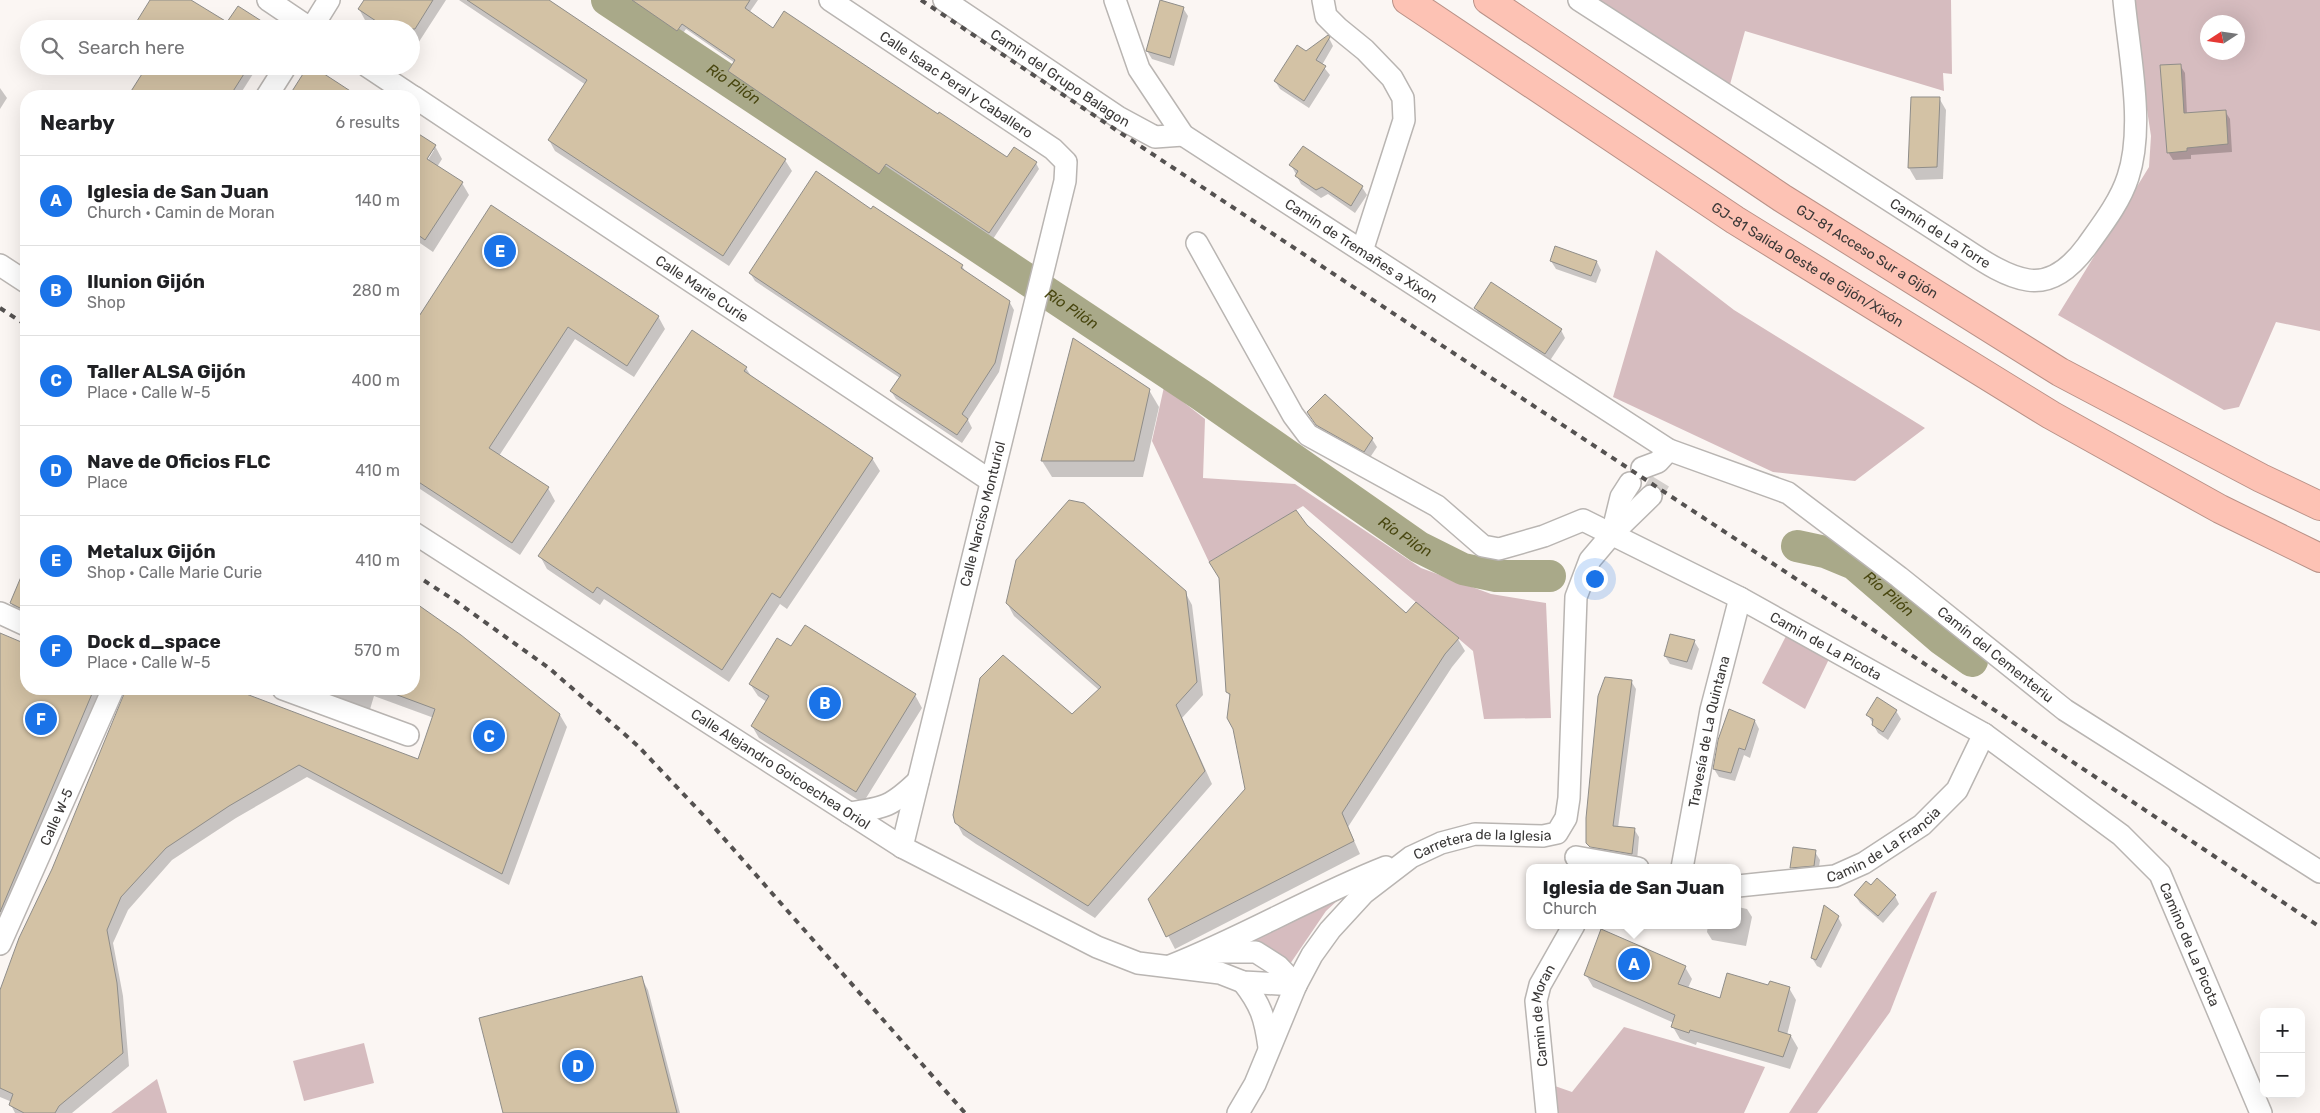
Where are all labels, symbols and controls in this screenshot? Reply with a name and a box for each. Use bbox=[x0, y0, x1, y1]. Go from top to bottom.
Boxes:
north arrow bbox=[2200, 15, 2245, 60]
search box bbox=[20, 20, 420, 75]
street label: Camin del Grupo Balagon bbox=[987, 25, 1133, 130]
street label: Calle Isaac Peral y Caballero bbox=[877, 27, 1036, 142]
icon: search bbox=[38, 34, 66, 62]
text: Search here bbox=[78, 36, 185, 59]
water label: Río Pilón bbox=[703, 60, 764, 108]
text: Nearby bbox=[40, 110, 115, 135]
text: 6 results bbox=[335, 113, 400, 132]
text: Iglesia de San Juan bbox=[87, 180, 269, 203]
text: A bbox=[50, 191, 62, 210]
text: 140 m bbox=[355, 191, 400, 210]
street label: Camín de La Torre bbox=[1887, 194, 1994, 272]
street label: Camín de Tremañes a Xixon bbox=[1282, 195, 1441, 306]
street label: GJ-81 Salida Oeste de Gijón/Xixón bbox=[1708, 198, 1907, 330]
street label: GJ-81 Acceso Sur a Gijón bbox=[1793, 201, 1941, 302]
text: Church · Camin de Moran bbox=[87, 203, 275, 222]
pin: E bbox=[484, 232, 516, 270]
street label: Calle Marie Curie bbox=[652, 252, 752, 326]
text: Ilunion Gijón bbox=[87, 270, 205, 293]
text: B bbox=[50, 281, 62, 300]
text: 280 m bbox=[352, 281, 400, 300]
water label: Río Pilón bbox=[1041, 285, 1102, 333]
text: Shop bbox=[87, 293, 125, 312]
text: Taller ALSA Gijón bbox=[87, 360, 246, 383]
text: C bbox=[50, 371, 62, 390]
text: 400 m bbox=[352, 371, 400, 390]
text: Place · Calle W-5 bbox=[87, 383, 210, 402]
street label: Calle Narciso Monturiol bbox=[957, 440, 1009, 588]
text: Nave de Oficios FLC bbox=[87, 450, 271, 473]
text: D bbox=[50, 461, 62, 480]
text: 410 m bbox=[355, 461, 400, 480]
text: Place bbox=[87, 473, 128, 492]
water label: Río Pilón bbox=[1375, 513, 1435, 561]
text: Metalux Gijón bbox=[87, 540, 216, 563]
text: E bbox=[51, 551, 61, 570]
text: 410 m bbox=[355, 551, 400, 570]
text: Shop · Calle Marie Curie bbox=[87, 563, 262, 582]
your location bbox=[1582, 566, 1608, 592]
water label: Río Pilón bbox=[1860, 567, 1918, 621]
street label: Camín del Cementeriu bbox=[1934, 603, 2057, 706]
street label: Camin de La Picota bbox=[1767, 608, 1884, 684]
text: Dock d_space bbox=[87, 630, 221, 653]
text: F bbox=[51, 641, 61, 660]
text: 570 m bbox=[354, 641, 400, 660]
text: Place · Calle W-5 bbox=[87, 653, 210, 672]
street label: Travesía de La Quintana bbox=[1685, 654, 1733, 809]
pin: B bbox=[809, 684, 841, 722]
pin: F bbox=[25, 700, 57, 738]
street label: Calle Alejandro Goicoechea Oriol bbox=[688, 705, 873, 833]
pin: C bbox=[473, 717, 505, 755]
street label: Calle W-5 bbox=[36, 786, 76, 848]
street label: Camin de La Francia bbox=[1826, 803, 1944, 885]
street label: Carretera de la Iglesia bbox=[1411, 826, 1553, 863]
popup bbox=[1526, 864, 1741, 929]
text: Iglesia de San Juan bbox=[1543, 876, 1724, 899]
street label: Camino de La Picota bbox=[2156, 880, 2223, 1009]
text: Church bbox=[1543, 899, 1597, 918]
pin: A bbox=[1618, 945, 1650, 983]
street label: Camin de Moran bbox=[1527, 961, 1558, 1068]
map controls bbox=[2260, 1008, 2305, 1098]
button: + bbox=[2260, 1008, 2305, 1053]
pin: D bbox=[562, 1047, 594, 1085]
button: − bbox=[2260, 1053, 2305, 1098]

